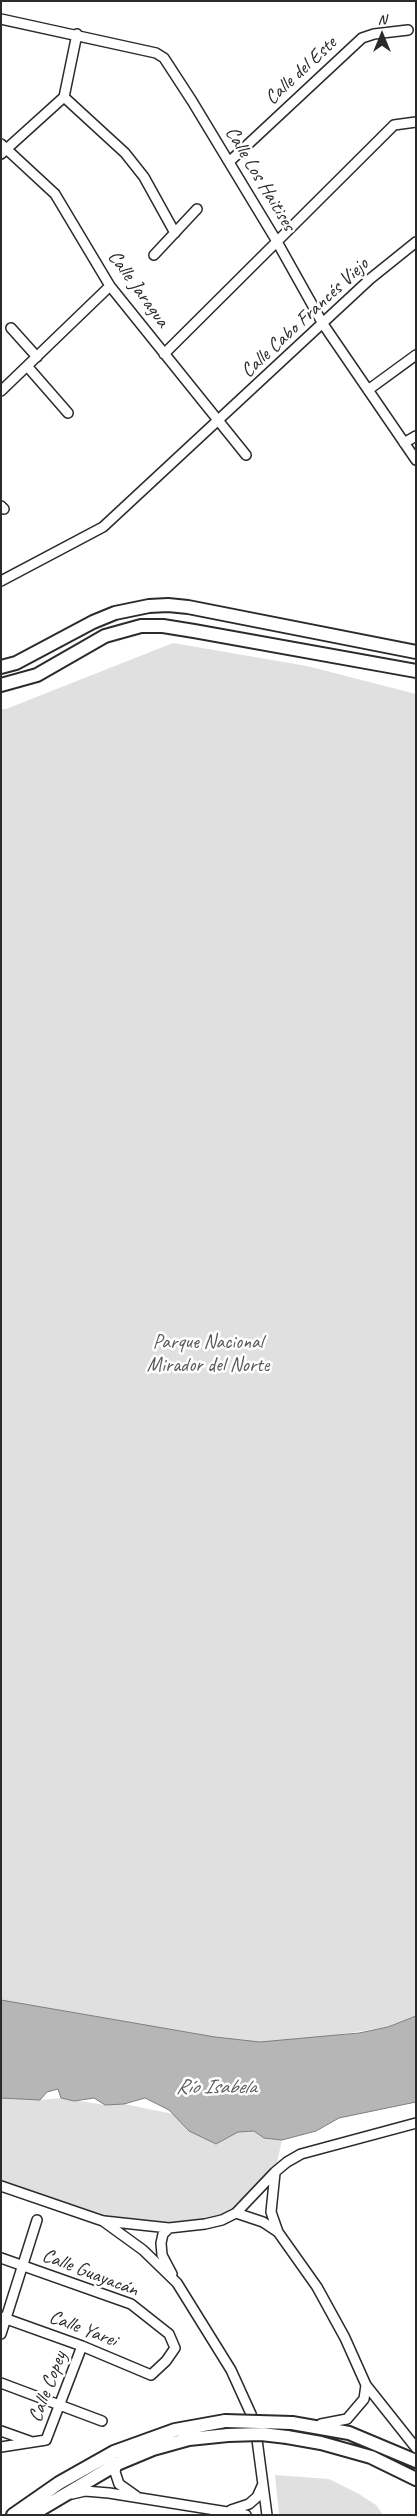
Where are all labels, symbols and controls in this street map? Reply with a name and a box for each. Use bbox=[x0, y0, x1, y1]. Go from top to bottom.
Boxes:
north arrow bbox=[357, 10, 407, 60]
text: N bbox=[378, 11, 386, 28]
street label: Calle del Este bbox=[260, 32, 342, 110]
street label: Calle Los Haitises bbox=[219, 122, 301, 236]
street label: Calle Jaragua bbox=[102, 246, 174, 332]
street label: Calle Cabo Francés Viejo bbox=[236, 253, 374, 383]
park label: Parque Nacional Mirador del Norte bbox=[147, 1331, 269, 1378]
water label: Río Isabela bbox=[176, 2074, 256, 2100]
street label: Calle Guayacán bbox=[38, 2244, 142, 2302]
street label: Calle Yarei bbox=[45, 2305, 121, 2353]
street label: Calle Copey bbox=[24, 2348, 72, 2426]

